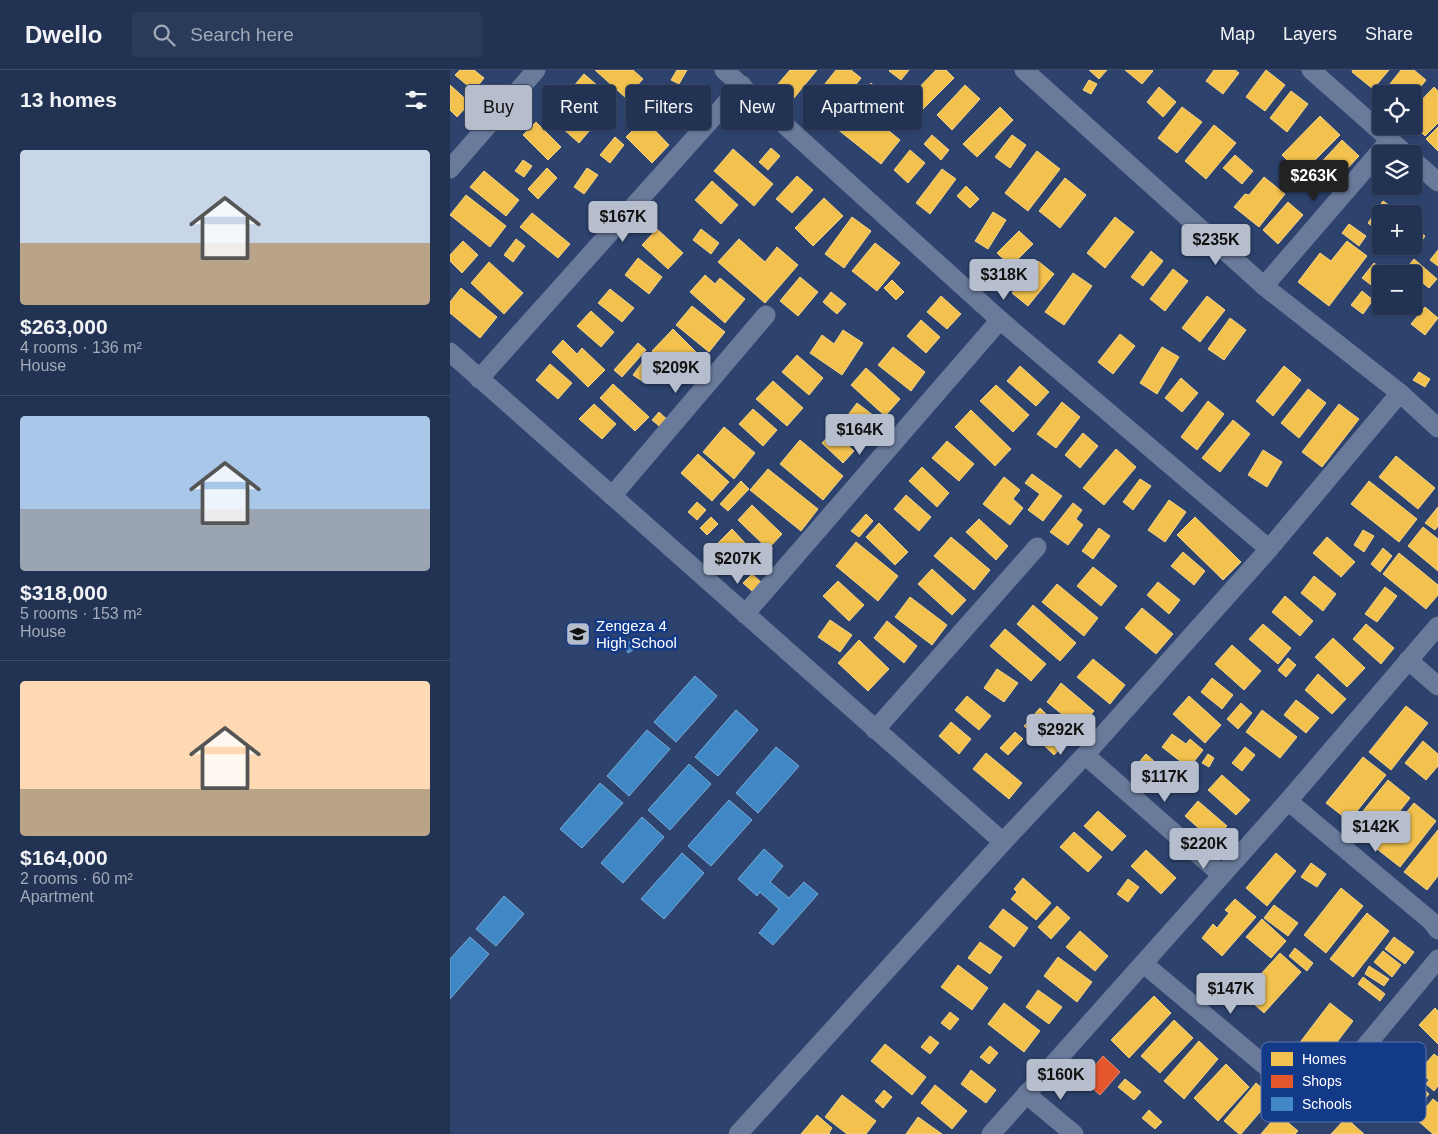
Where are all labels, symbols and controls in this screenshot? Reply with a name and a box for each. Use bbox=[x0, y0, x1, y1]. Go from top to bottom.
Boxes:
search box bbox=[132, 12, 482, 57]
text: Dwello bbox=[25, 21, 102, 48]
icon: search bbox=[150, 21, 178, 49]
text: Search here bbox=[190, 24, 294, 45]
text: Map bbox=[1220, 24, 1255, 44]
text: Layers bbox=[1283, 24, 1337, 44]
text: Share bbox=[1365, 24, 1413, 44]
chip: Buy bbox=[465, 85, 532, 130]
chip: Rent bbox=[542, 85, 616, 130]
chip: Filters bbox=[626, 85, 711, 130]
chip: New bbox=[721, 85, 793, 130]
chip: Apartment bbox=[803, 85, 922, 130]
map controls bbox=[1372, 85, 1422, 315]
button: locate bbox=[1372, 85, 1422, 135]
icon: filters bbox=[402, 86, 430, 114]
text: 13 homes bbox=[20, 88, 117, 111]
button: layers bbox=[1372, 145, 1422, 195]
pin: $263K bbox=[1279, 160, 1349, 202]
text: $263K bbox=[1290, 167, 1338, 184]
icon: home bbox=[180, 183, 270, 273]
pin: $167K bbox=[588, 200, 658, 243]
button: + bbox=[1372, 205, 1422, 255]
text: $167K bbox=[599, 208, 647, 225]
pin: $235K bbox=[1181, 224, 1251, 266]
text: $235K bbox=[1192, 231, 1240, 248]
pin: $318K bbox=[969, 258, 1039, 301]
button: − bbox=[1372, 265, 1422, 315]
text: $318K bbox=[980, 266, 1028, 283]
text: $263,000 bbox=[20, 315, 108, 338]
text: 4 rooms · 136 m² bbox=[20, 339, 142, 356]
pin: $209K bbox=[641, 352, 711, 394]
text: House bbox=[20, 357, 66, 374]
text: $209K bbox=[652, 359, 700, 376]
pin: $164K bbox=[825, 414, 895, 456]
text: $164K bbox=[836, 421, 884, 438]
icon: home bbox=[180, 448, 270, 538]
pin: $207K bbox=[703, 542, 773, 585]
text: $207K bbox=[714, 550, 762, 567]
text: $318,000 bbox=[20, 581, 108, 604]
text: 5 rooms · 153 m² bbox=[20, 605, 142, 622]
place label: Zengeza 4 High School bbox=[596, 617, 677, 651]
school or university icon: Zengeza 4 High School bbox=[565, 621, 591, 647]
text: House bbox=[20, 623, 66, 640]
icon: home bbox=[180, 713, 270, 803]
pin: $292K bbox=[1026, 714, 1096, 756]
text: $292K bbox=[1037, 721, 1085, 738]
pin: $117K bbox=[1130, 760, 1200, 803]
text: $117K bbox=[1142, 768, 1188, 785]
pin: $142K bbox=[1341, 810, 1411, 853]
text: $142K bbox=[1352, 818, 1400, 835]
pin: $220K bbox=[1169, 828, 1239, 870]
text: $220K bbox=[1180, 835, 1228, 852]
text: $164,000 bbox=[20, 846, 108, 869]
text: 2 rooms · 60 m² bbox=[20, 870, 133, 887]
text: Apartment bbox=[20, 888, 94, 905]
pin: $147K bbox=[1196, 972, 1266, 1015]
text: $147K bbox=[1207, 980, 1255, 997]
legend bbox=[1261, 1042, 1426, 1122]
text: Homes bbox=[1302, 1051, 1346, 1067]
pin: $160K bbox=[1026, 1058, 1096, 1101]
text: $160K bbox=[1037, 1066, 1085, 1083]
text: Shops bbox=[1302, 1073, 1342, 1089]
text: Schools bbox=[1302, 1096, 1352, 1112]

